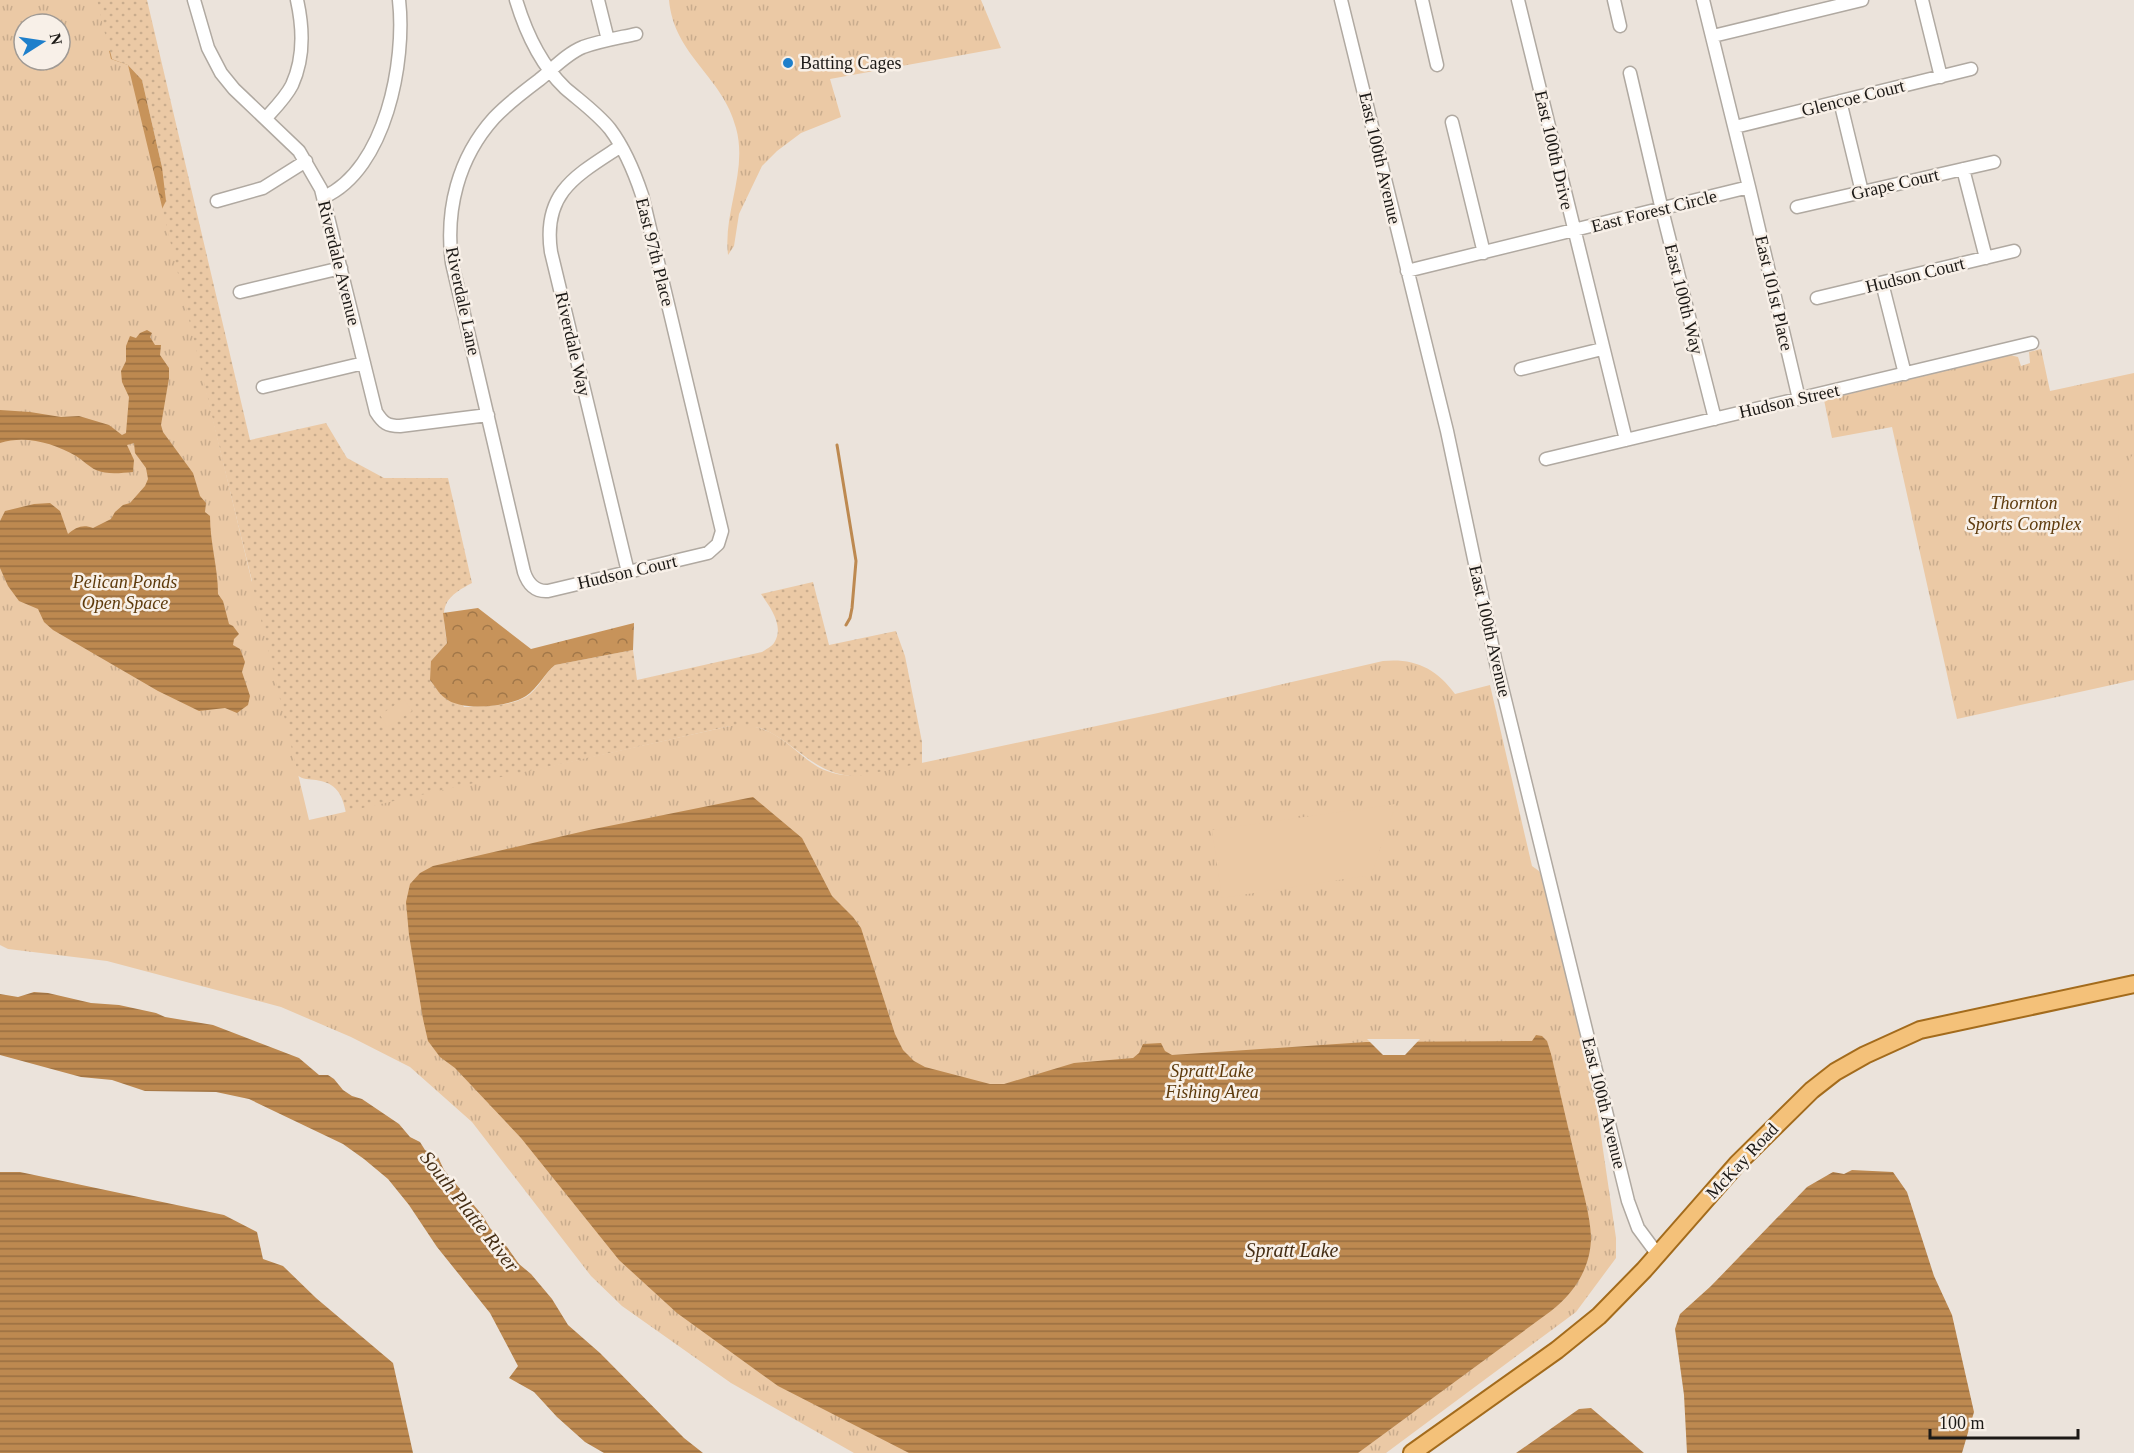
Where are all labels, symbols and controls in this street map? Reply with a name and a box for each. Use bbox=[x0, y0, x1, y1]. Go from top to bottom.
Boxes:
north arrow bbox=[12, 12, 72, 72]
text: N bbox=[47, 32, 66, 47]
place label: Batting Cages bbox=[800, 53, 902, 73]
marker: Batting Cages bbox=[781, 56, 795, 70]
street label: Glencoe Court bbox=[1799, 76, 1907, 120]
street label: East 100th Drive bbox=[1531, 88, 1577, 212]
street label: East 100th Avenue bbox=[1355, 90, 1405, 226]
street label: Grape Court bbox=[1849, 164, 1941, 204]
street label: East Forest Circle bbox=[1589, 186, 1719, 236]
street label: East 97th Place bbox=[632, 196, 678, 308]
street label: Riverdale Avenue bbox=[314, 198, 364, 328]
street label: East 101st Place bbox=[1751, 233, 1797, 353]
street label: East 100th Way bbox=[1661, 242, 1707, 356]
street label: Riverdale Lane bbox=[442, 245, 484, 357]
street label: Hudson Court bbox=[1863, 253, 1967, 297]
street label: Riverdale Way bbox=[551, 290, 595, 398]
street label: Hudson Street bbox=[1737, 380, 1841, 422]
park label: Thornton Sports Complex bbox=[1967, 493, 2081, 534]
street label: Hudson Court bbox=[575, 551, 679, 593]
street label: East 100th Avenue bbox=[1465, 563, 1515, 699]
park label: Pelican Ponds Open Space bbox=[72, 572, 177, 613]
street label: East 100th Avenue bbox=[1578, 1035, 1630, 1171]
park label: Spratt Lake Fishing Area bbox=[1164, 1061, 1259, 1102]
street label: McKay Road bbox=[1702, 1119, 1782, 1203]
water label: South Platte River bbox=[416, 1146, 524, 1276]
water label: Spratt Lake bbox=[1246, 1239, 1339, 1262]
scale bar bbox=[1930, 1402, 2078, 1440]
text: 100 m bbox=[1939, 1413, 1985, 1433]

